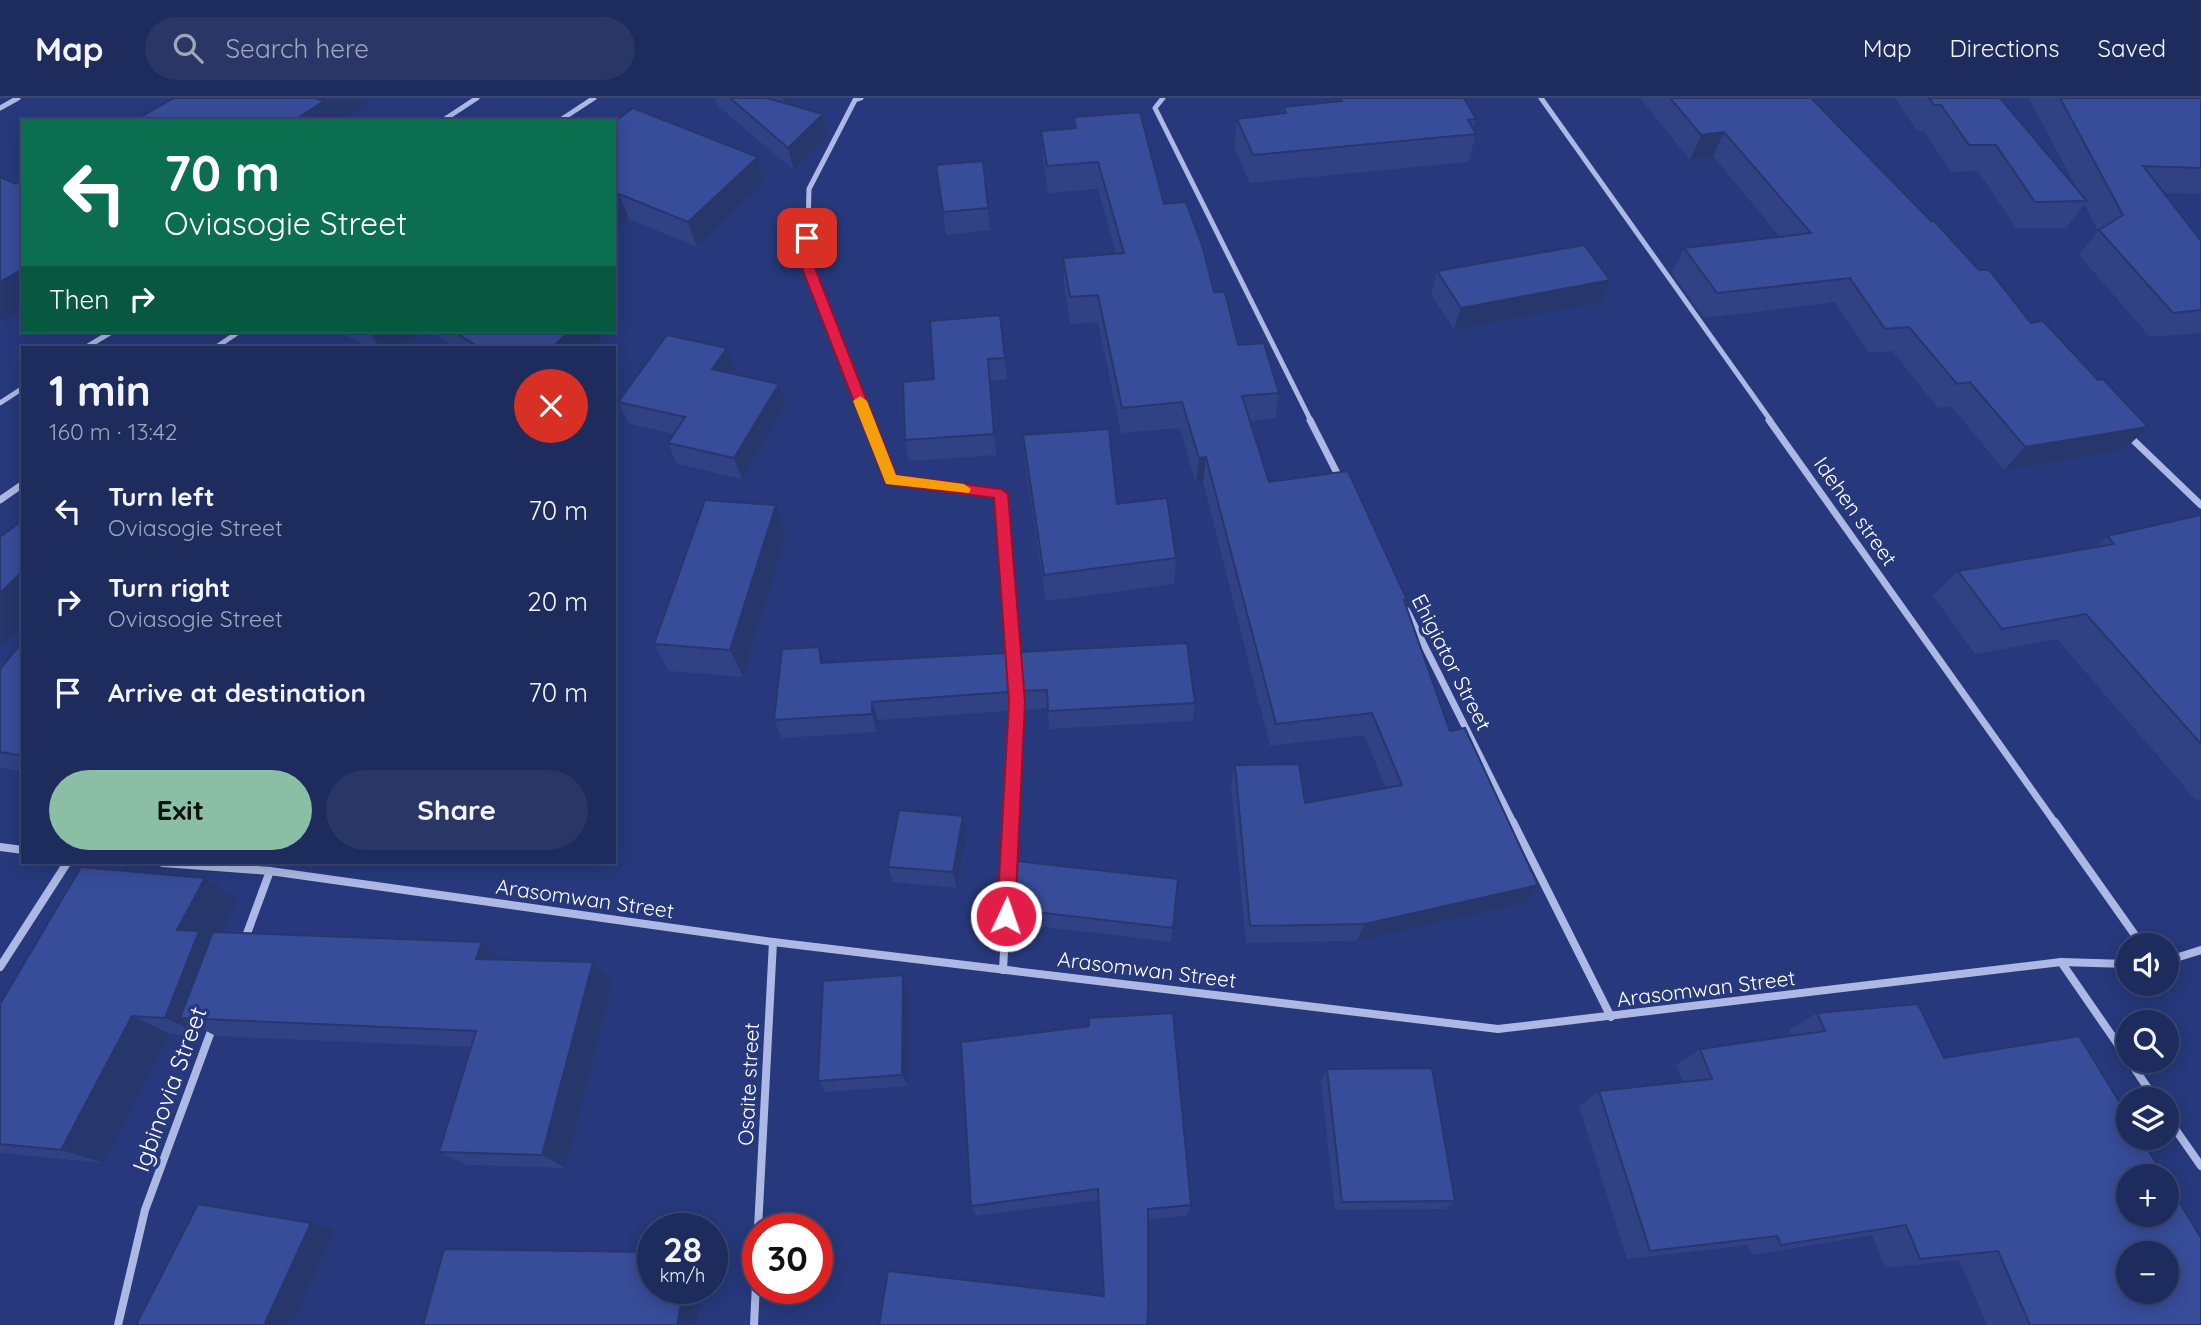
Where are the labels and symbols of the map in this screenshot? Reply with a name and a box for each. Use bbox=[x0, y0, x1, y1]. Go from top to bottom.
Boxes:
pin bbox=[777, 208, 837, 268]
street label: Idehen street bbox=[1809, 452, 1903, 570]
street label: Ehigiator Street bbox=[1406, 589, 1498, 735]
street label: Arasomwan Street bbox=[494, 873, 676, 923]
position arrow bbox=[969, 879, 1043, 953]
street label: Arasomwan Street bbox=[1056, 945, 1238, 993]
street label: Arasomwan Street bbox=[1615, 964, 1797, 1012]
street label: Igbinovia Street bbox=[125, 1002, 213, 1176]
street label: Osaite street bbox=[732, 1022, 764, 1146]
speed limit sign: 30 bbox=[742, 1213, 833, 1304]

